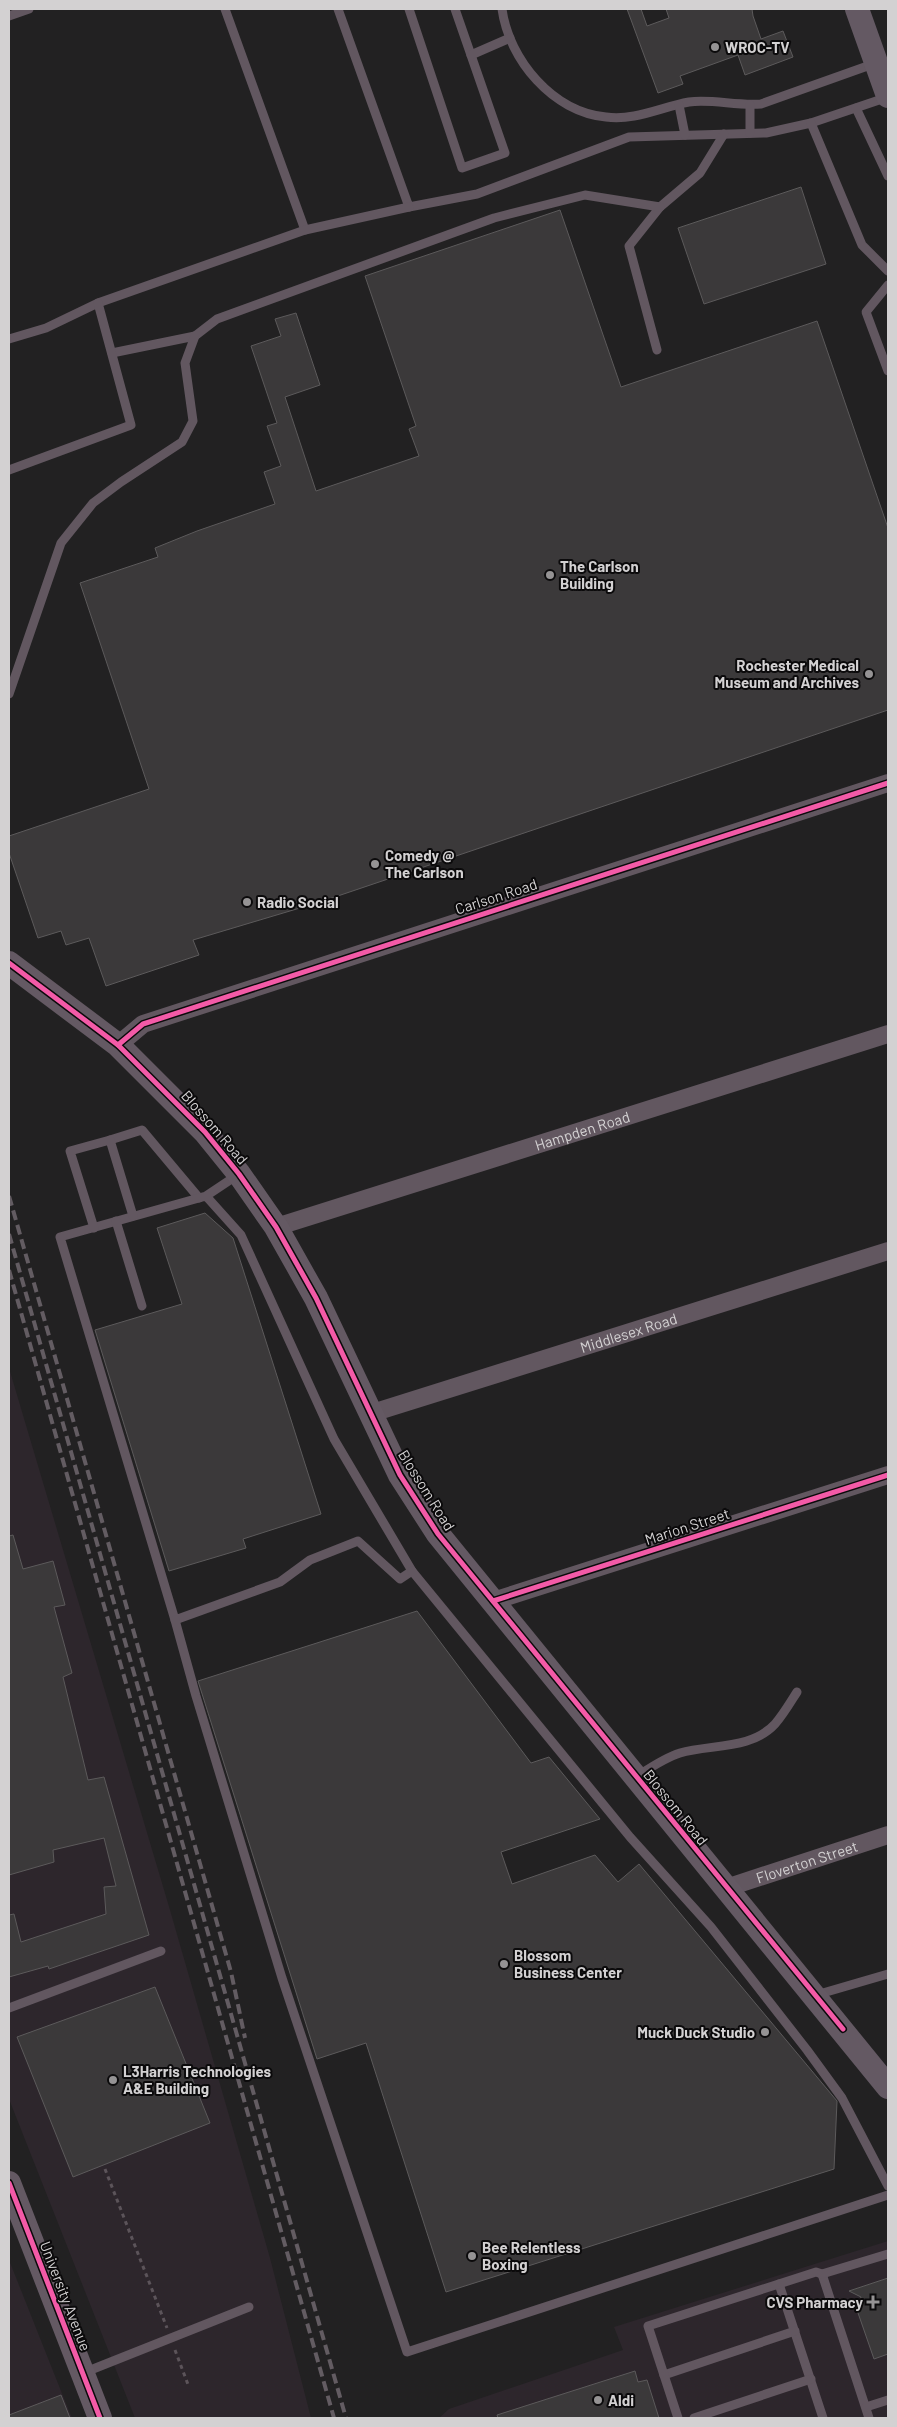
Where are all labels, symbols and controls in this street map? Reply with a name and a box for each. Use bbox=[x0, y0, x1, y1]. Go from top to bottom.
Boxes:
place label: WROC-TV bbox=[725, 38, 790, 56]
marker: WROC-TV bbox=[709, 41, 721, 53]
place label: The Carlson Building bbox=[560, 557, 639, 592]
marker: The Carlson Building bbox=[544, 569, 556, 581]
place label: Rochester Medical Museum and Archives bbox=[714, 656, 859, 691]
marker: Rochester Medical Museum and Archives bbox=[863, 668, 875, 680]
place label: Comedy @ The Carlson bbox=[385, 846, 464, 881]
marker: Comedy @ The Carlson bbox=[369, 858, 381, 870]
street label: Carlson Road bbox=[453, 874, 539, 918]
place label: Radio Social bbox=[257, 893, 339, 911]
marker: Radio Social bbox=[241, 896, 253, 908]
street label: Blossom Road bbox=[178, 1086, 252, 1168]
street label: Hampden Road bbox=[532, 1107, 632, 1154]
street label: Middlesex Road bbox=[578, 1309, 679, 1356]
street label: Blossom Road bbox=[395, 1446, 459, 1534]
street label: Marion Street bbox=[642, 1504, 732, 1548]
street label: Blossom Road bbox=[640, 1766, 712, 1848]
street label: Floverton Street bbox=[754, 1837, 860, 1887]
place label: Blossom Business Center bbox=[514, 1946, 622, 1981]
marker: Blossom Business Center bbox=[498, 1958, 510, 1970]
place label: Muck Duck Studio bbox=[637, 2023, 755, 2041]
marker: Muck Duck Studio bbox=[759, 2026, 771, 2038]
place label: L3Harris Technologies A&E Building bbox=[123, 2062, 272, 2097]
marker: L3Harris Technologies A&E Building bbox=[107, 2074, 119, 2086]
place label: Bee Relentless Boxing bbox=[482, 2238, 581, 2273]
street label: University Avenue bbox=[37, 2239, 95, 2353]
marker: Bee Relentless Boxing bbox=[466, 2250, 478, 2262]
place label: CVS Pharmacy bbox=[766, 2293, 863, 2311]
marker: CVS Pharmacy bbox=[867, 2296, 879, 2308]
place label: Aldi bbox=[608, 2391, 634, 2409]
marker: Aldi bbox=[592, 2394, 604, 2406]

